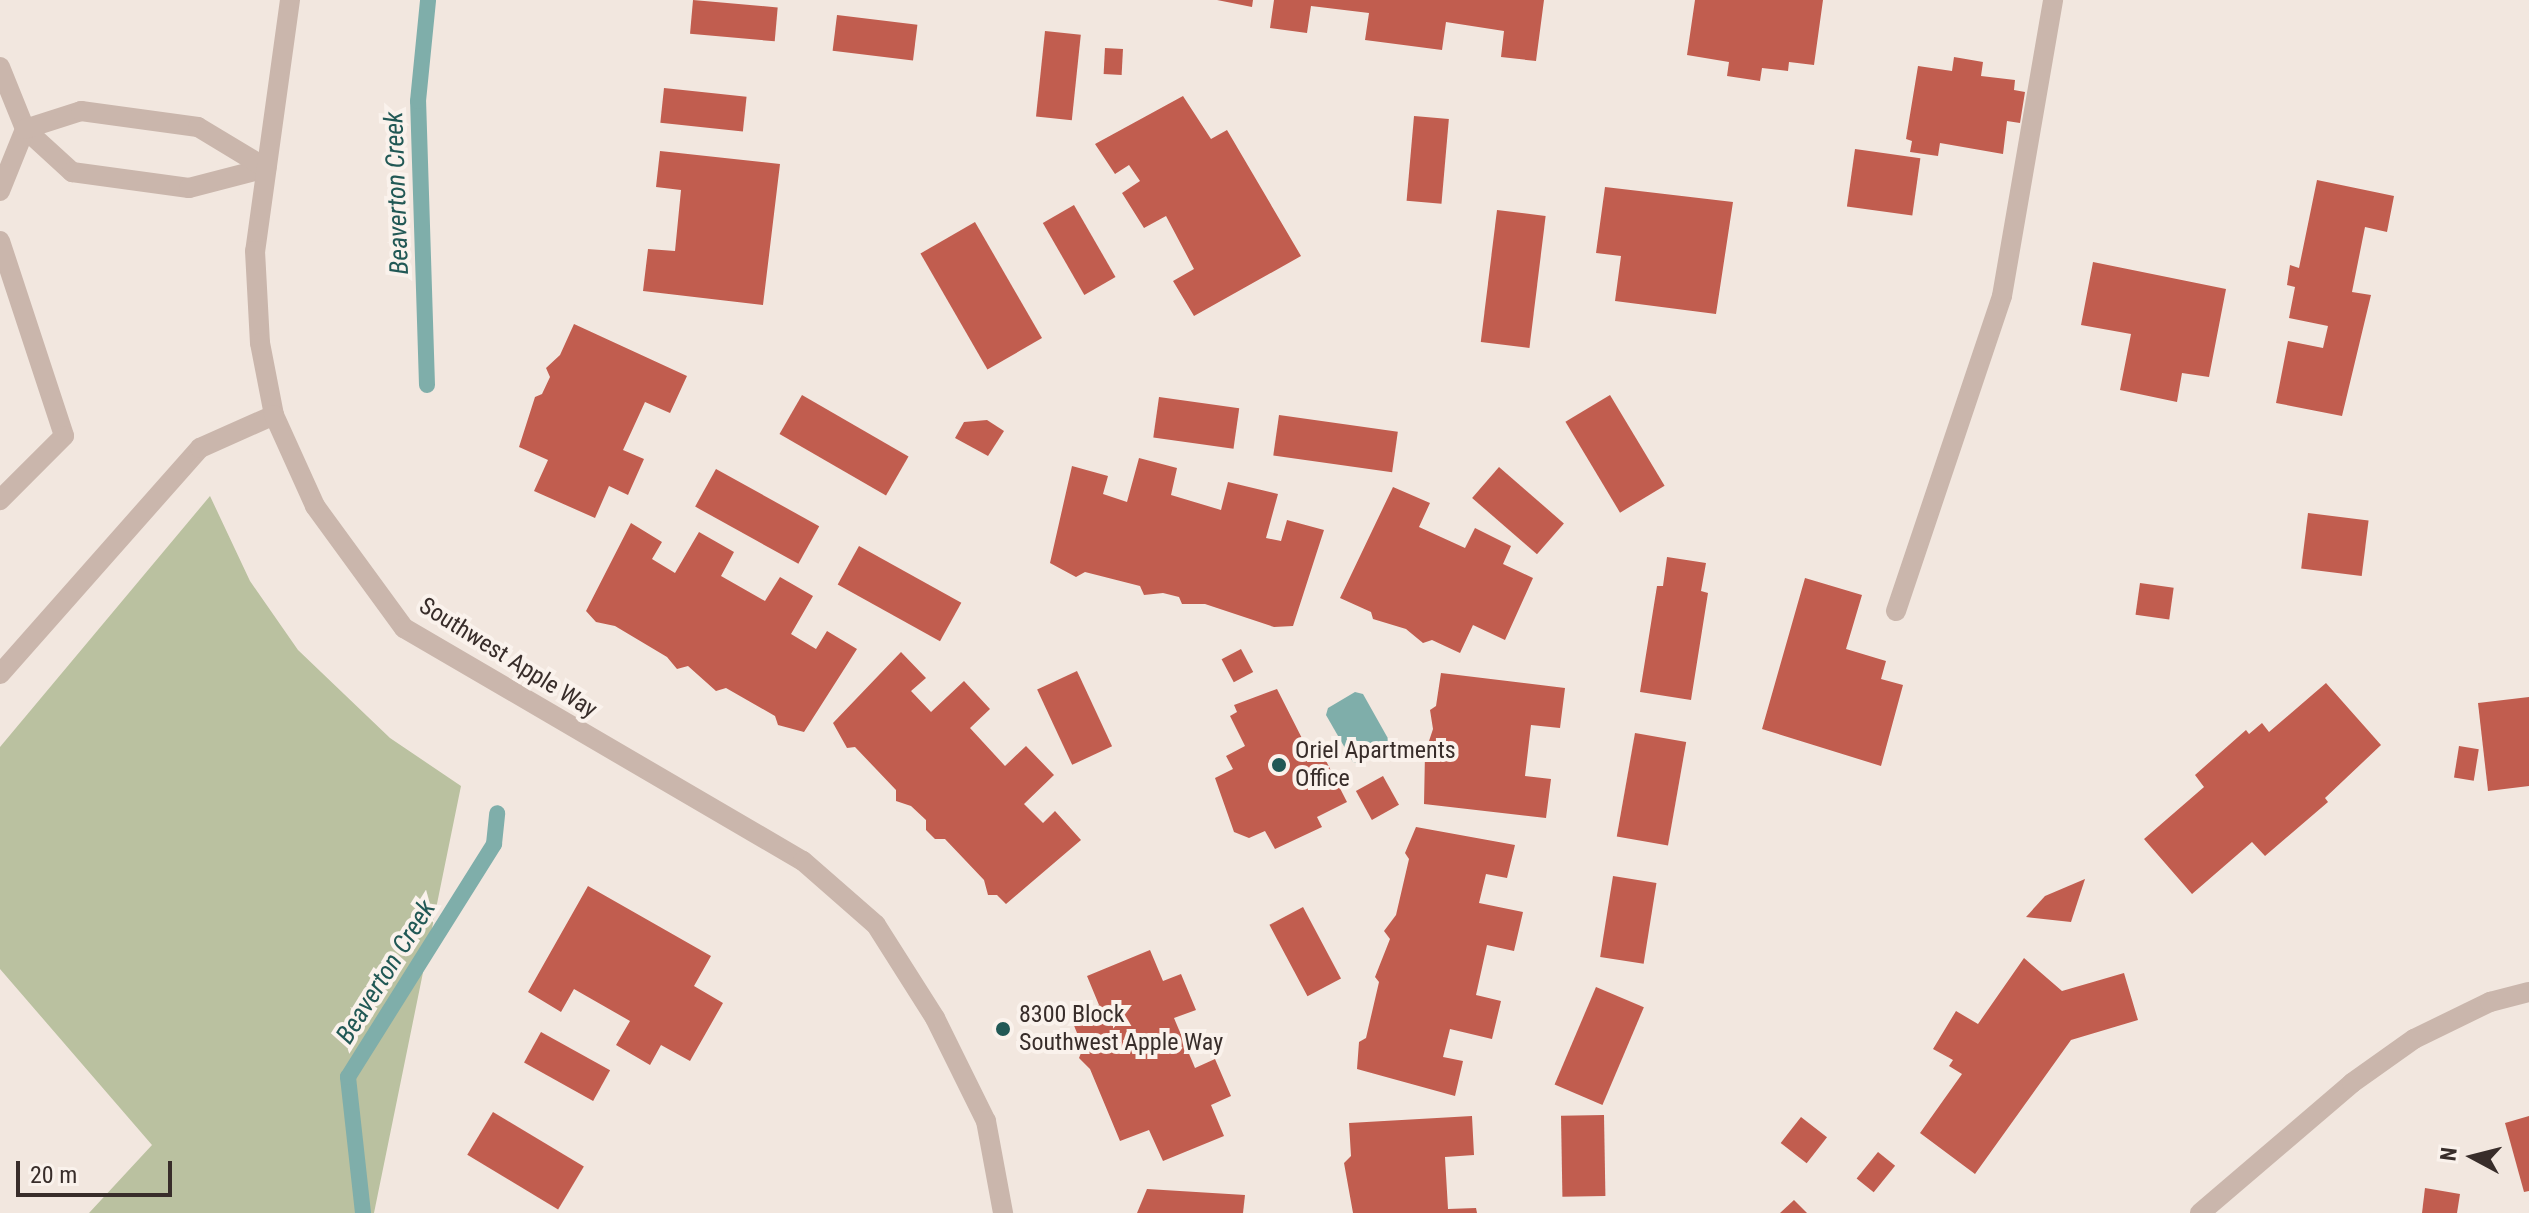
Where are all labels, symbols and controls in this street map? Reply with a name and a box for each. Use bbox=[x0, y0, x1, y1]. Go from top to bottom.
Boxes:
water label: Beaverton Creek bbox=[379, 111, 415, 275]
street label: Southwest Apple Way bbox=[414, 592, 602, 724]
place label: Oriel Apartments Office bbox=[1295, 737, 1456, 793]
marker: Oriel Apartments Office bbox=[1270, 756, 1288, 774]
water label: Beaverton Creek bbox=[330, 895, 442, 1049]
place label: 8300 Block Southwest Apple Way bbox=[1019, 1001, 1223, 1057]
marker: 8300 Block Southwest Apple Way bbox=[994, 1020, 1012, 1038]
north arrow bbox=[2433, 1117, 2513, 1197]
scale bar bbox=[20, 1145, 176, 1195]
text: N bbox=[2435, 1146, 2462, 1162]
text: 20 m bbox=[30, 1161, 77, 1189]

